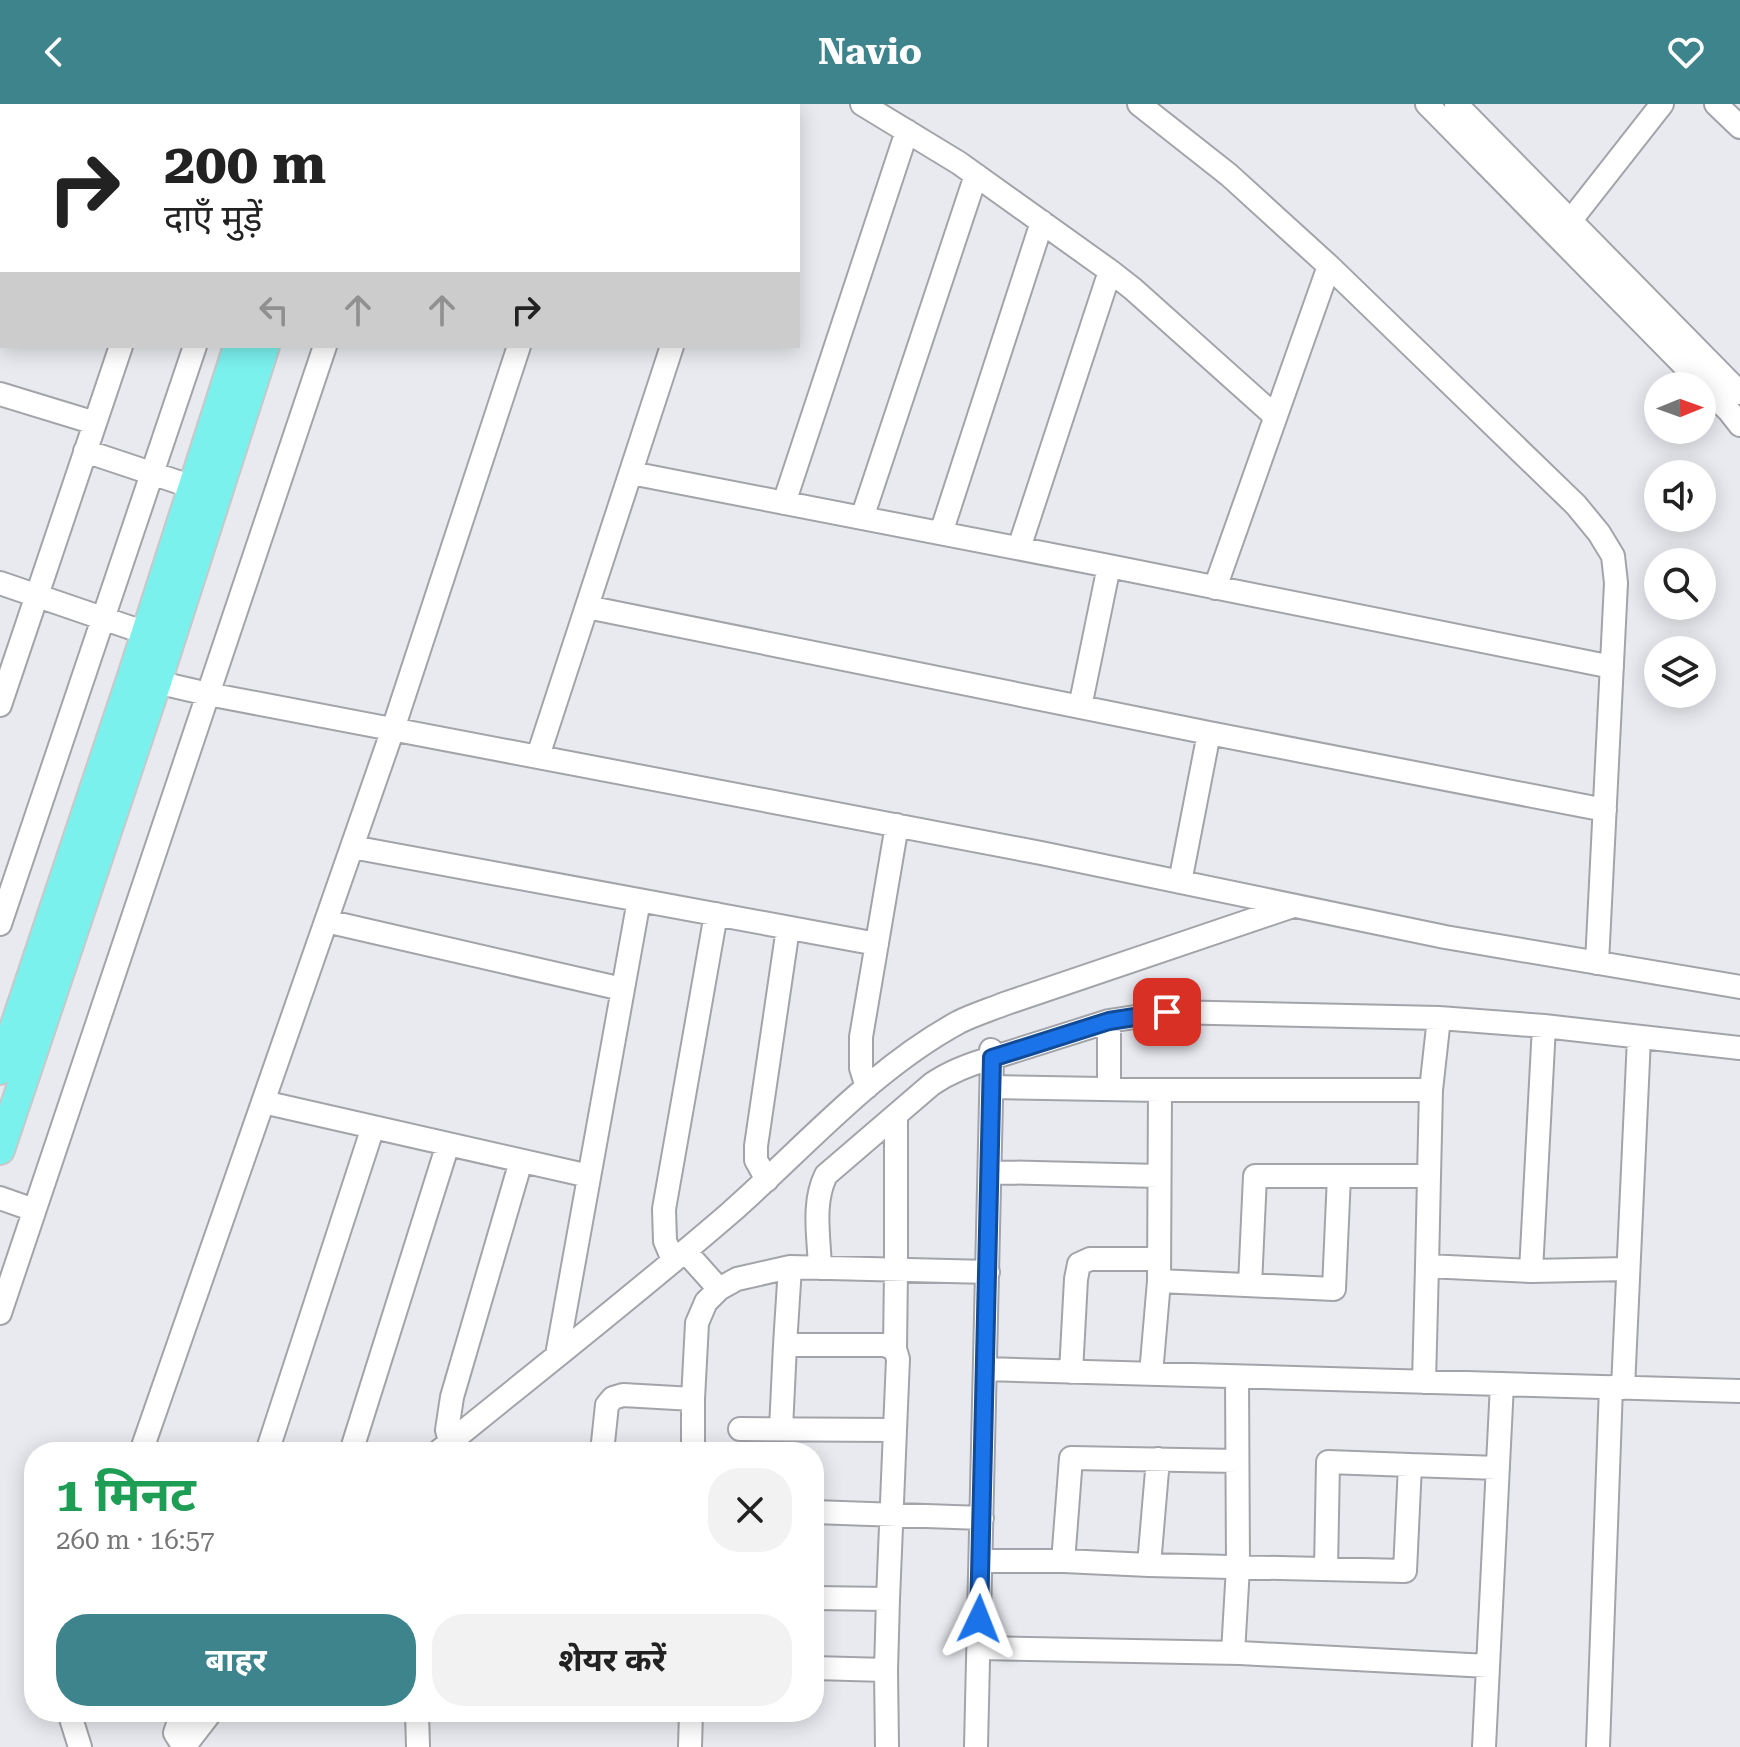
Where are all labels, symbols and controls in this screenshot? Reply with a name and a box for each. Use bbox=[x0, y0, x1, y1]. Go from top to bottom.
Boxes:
icon: back bbox=[32, 30, 76, 74]
icon: heart bbox=[1664, 30, 1708, 74]
text: Navio bbox=[818, 31, 922, 73]
text: 200 m bbox=[164, 131, 326, 197]
icon: right bbox=[32, 136, 136, 240]
text: दाएँ मुड़ें bbox=[164, 198, 262, 240]
icon: left bbox=[252, 288, 296, 332]
icon: ahead bbox=[336, 288, 380, 332]
icon: ahead bbox=[420, 288, 464, 332]
icon: right bbox=[504, 288, 548, 332]
north arrow bbox=[1644, 372, 1716, 444]
map controls bbox=[1644, 372, 1716, 708]
button: sound bbox=[1644, 460, 1716, 532]
button: search bbox=[1644, 548, 1716, 620]
button: layers bbox=[1644, 636, 1716, 708]
pin bbox=[1133, 978, 1201, 1046]
icon: arrive bbox=[1145, 990, 1189, 1034]
text: 1 मिनट bbox=[56, 1467, 196, 1523]
button: close bbox=[708, 1468, 792, 1552]
text: 260 m · 16:57 bbox=[56, 1525, 215, 1555]
position arrow bbox=[937, 1577, 1021, 1661]
button: बाहर bbox=[56, 1614, 416, 1706]
button: शेयर करें bbox=[432, 1614, 792, 1706]

